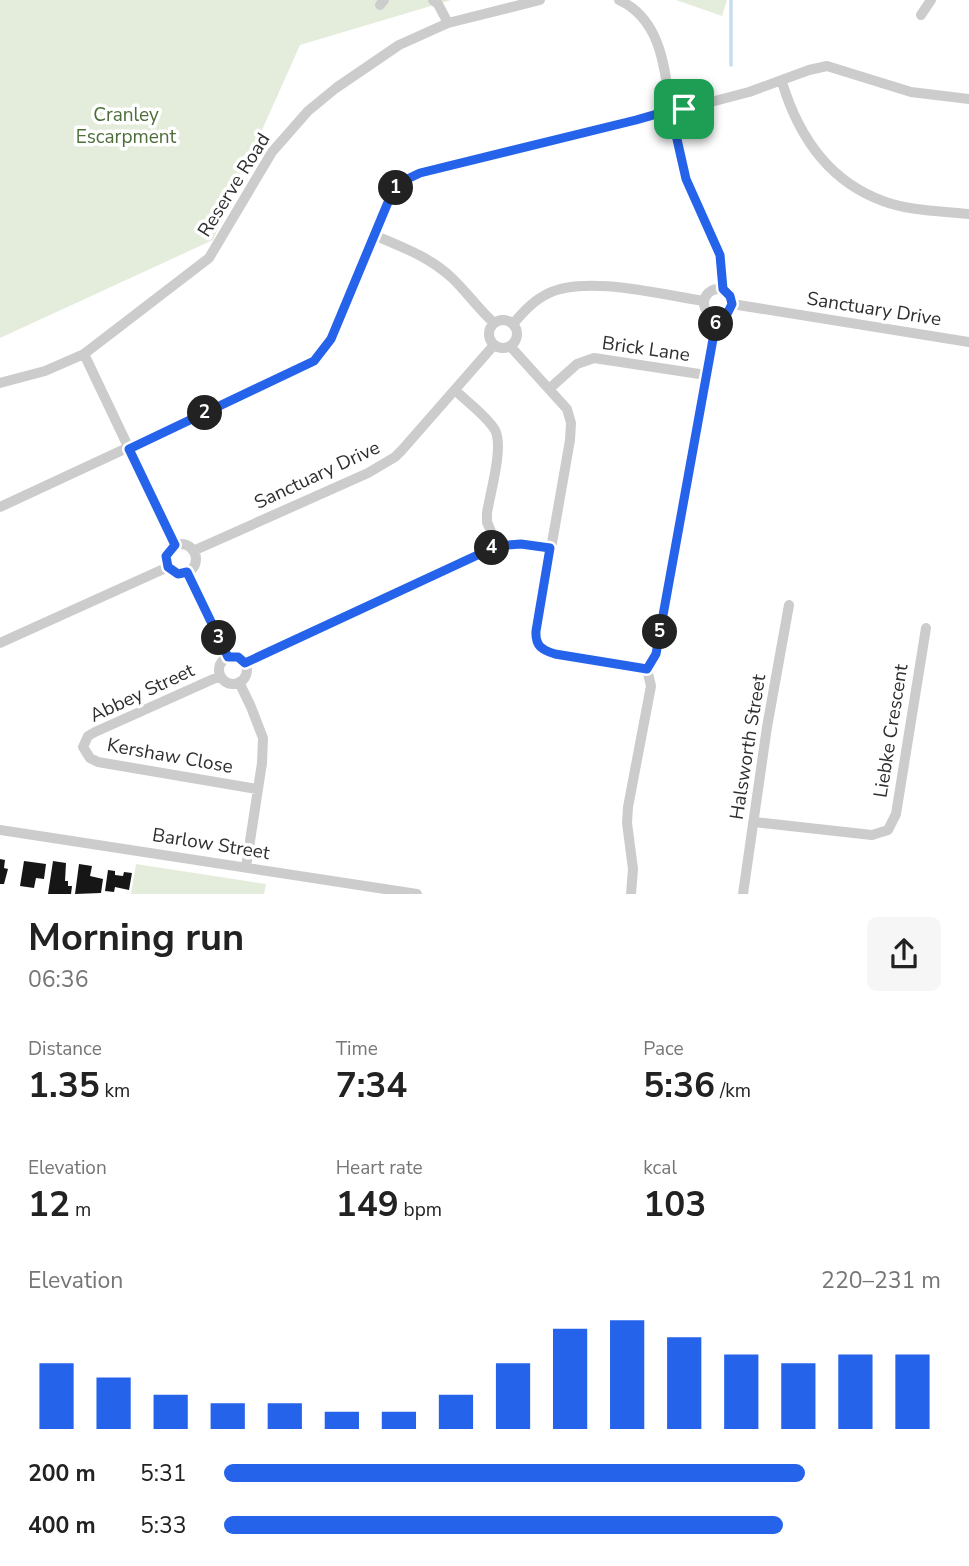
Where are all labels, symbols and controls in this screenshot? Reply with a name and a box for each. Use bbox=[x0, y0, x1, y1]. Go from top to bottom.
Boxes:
pin bbox=[654, 79, 714, 139]
icon: arrive bbox=[665, 90, 703, 128]
park label: Cranley Escarpment bbox=[76, 102, 177, 150]
street label: Reserve Road bbox=[192, 128, 276, 242]
pin: 1 bbox=[378, 170, 414, 206]
text: 1 bbox=[390, 174, 401, 200]
street label: Sanctuary Drive bbox=[805, 286, 943, 332]
pin: 6 bbox=[698, 306, 734, 342]
text: 6 bbox=[710, 310, 721, 336]
street label: Brick Lane bbox=[600, 330, 692, 368]
pin: 2 bbox=[188, 396, 222, 430]
text: 2 bbox=[199, 399, 210, 425]
street label: Sanctuary Drive bbox=[250, 435, 384, 515]
pin: 4 bbox=[475, 530, 510, 566]
text: 4 bbox=[486, 534, 497, 560]
pin: 5 bbox=[642, 614, 678, 650]
text: 5 bbox=[654, 618, 665, 644]
pin: 3 bbox=[202, 620, 236, 656]
text: 3 bbox=[213, 624, 224, 650]
street label: Abbey Street bbox=[86, 657, 199, 729]
street label: Liebke Crescent bbox=[868, 662, 914, 800]
street label: Halsworth Street bbox=[724, 672, 772, 822]
street label: Kershaw Close bbox=[105, 732, 235, 780]
street label: Barlow Street bbox=[151, 822, 272, 866]
text: Morning run bbox=[28, 912, 244, 963]
button: share bbox=[867, 917, 941, 991]
text: 06:36 bbox=[28, 964, 88, 995]
text: Distance bbox=[28, 1036, 102, 1062]
text: Time bbox=[336, 1036, 378, 1062]
text: Pace bbox=[643, 1036, 684, 1062]
text: 1.35 bbox=[28, 1062, 100, 1109]
text: 7:34 bbox=[336, 1062, 407, 1109]
text: 5:36 bbox=[643, 1062, 715, 1109]
text: km bbox=[100, 1078, 130, 1104]
text: /km bbox=[715, 1078, 751, 1104]
text: Elevation bbox=[28, 1155, 107, 1181]
text: Heart rate bbox=[336, 1155, 423, 1181]
text: kcal bbox=[643, 1155, 677, 1181]
text: 12 bbox=[28, 1181, 70, 1228]
text: 149 bbox=[336, 1181, 399, 1228]
text: 103 bbox=[643, 1181, 706, 1228]
text: m bbox=[70, 1197, 91, 1223]
text: bpm bbox=[399, 1197, 442, 1223]
text: Elevation bbox=[28, 1265, 123, 1296]
text: 220–231 m bbox=[821, 1265, 941, 1296]
text: 200 m bbox=[28, 1458, 96, 1489]
text: 5:31 bbox=[140, 1458, 187, 1489]
text: 400 m bbox=[28, 1510, 96, 1541]
text: 5:33 bbox=[140, 1510, 187, 1541]

